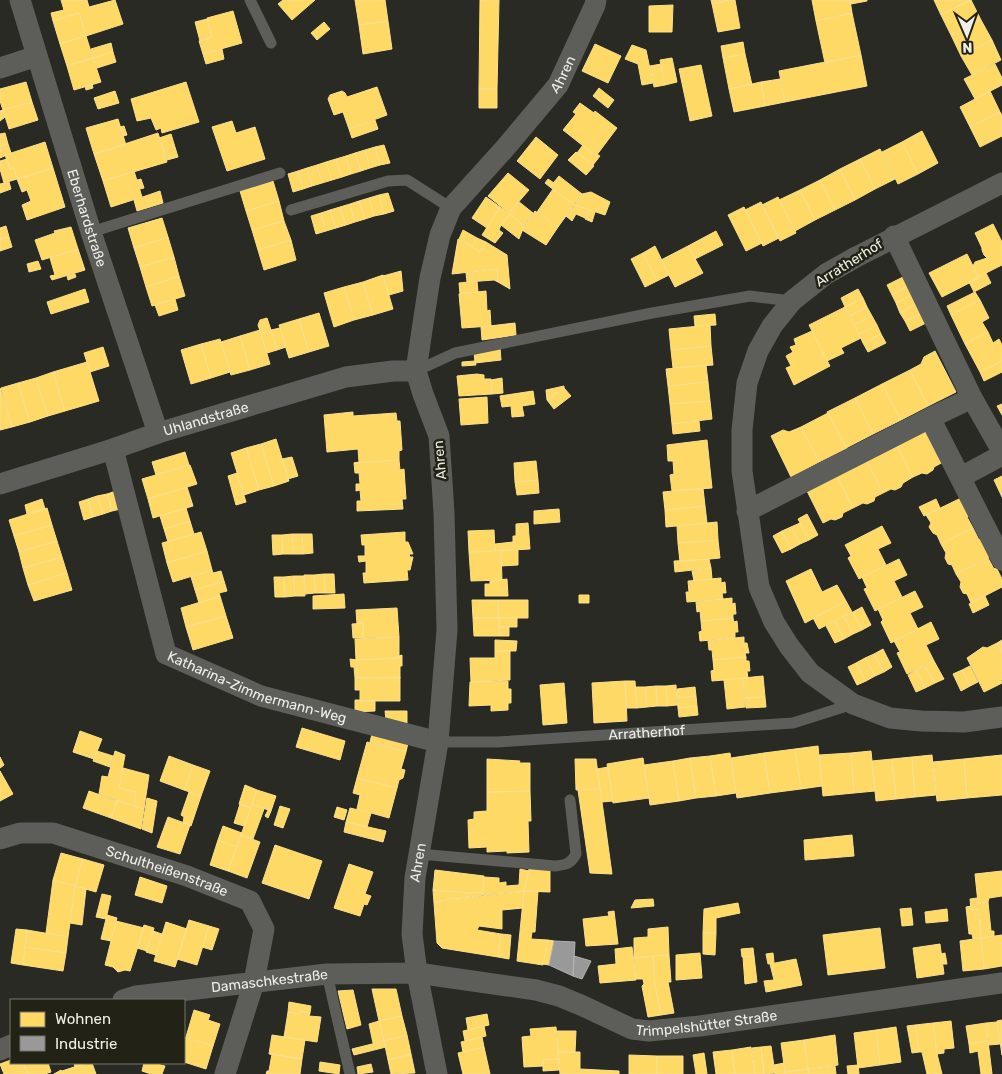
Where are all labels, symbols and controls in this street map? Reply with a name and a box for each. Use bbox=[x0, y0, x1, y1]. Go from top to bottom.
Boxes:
north arrow bbox=[942, 10, 992, 60]
text: N bbox=[962, 39, 973, 56]
street label: Ahren bbox=[546, 53, 579, 97]
street label: Eberhardstraße bbox=[64, 167, 111, 269]
street label: Arratherhof bbox=[812, 235, 886, 291]
street label: Uhlandstraße bbox=[161, 398, 251, 439]
street label: Ahren bbox=[430, 440, 450, 480]
street label: Katharina-Zimmermann-Weg bbox=[165, 647, 348, 726]
street label: Arratherhof bbox=[608, 721, 686, 743]
street label: Schultheißenstraße bbox=[104, 842, 231, 900]
street label: Ahren bbox=[406, 842, 429, 883]
street label: Damaschkestraße bbox=[210, 965, 329, 996]
legend bbox=[10, 999, 185, 1064]
street label: Trimpelshütter Straße bbox=[635, 1007, 778, 1040]
text: Wohnen bbox=[55, 1010, 111, 1028]
text: Industrie bbox=[55, 1035, 117, 1053]

